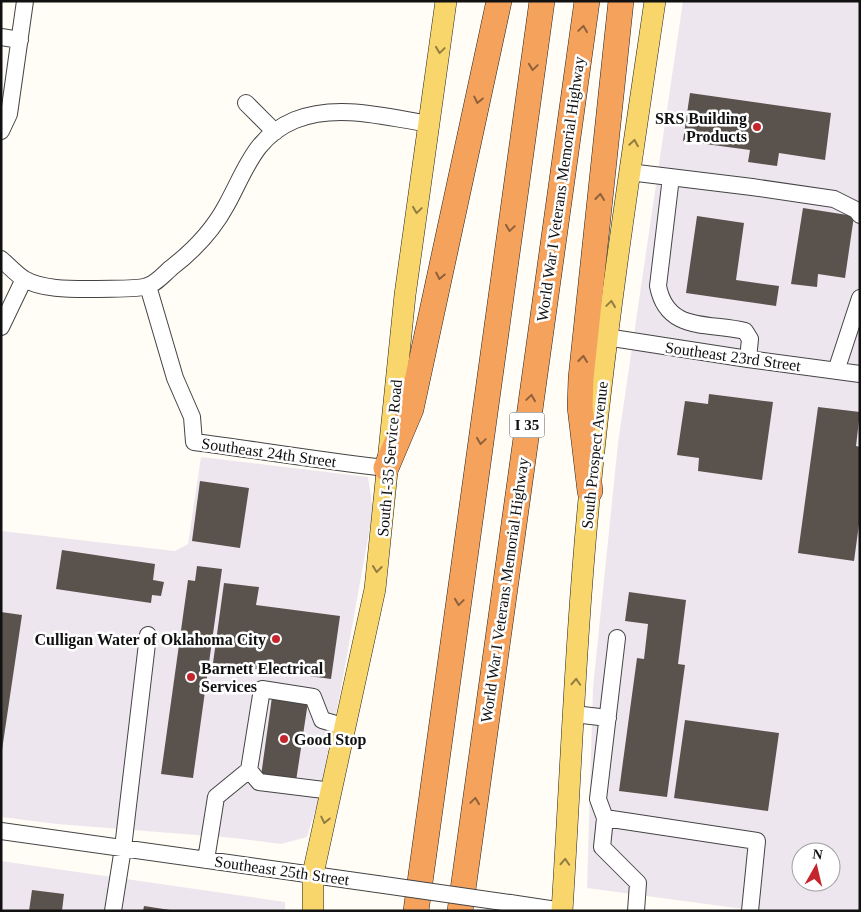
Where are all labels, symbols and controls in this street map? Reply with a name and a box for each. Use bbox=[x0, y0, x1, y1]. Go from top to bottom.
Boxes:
one-way arrow bbox=[577, 24, 588, 32]
one-way arrow bbox=[435, 46, 446, 54]
street label: World War I Veterans Memorial Highway bbox=[533, 55, 589, 323]
one-way arrow bbox=[528, 63, 539, 71]
one-way arrow bbox=[473, 96, 483, 105]
place label: SRS Building Products bbox=[655, 110, 747, 145]
marker: SRS Building Products bbox=[751, 121, 763, 133]
one-way arrow bbox=[628, 139, 638, 147]
one-way arrow bbox=[594, 193, 605, 201]
one-way arrow bbox=[412, 207, 423, 215]
one-way arrow bbox=[506, 224, 516, 232]
one-way arrow bbox=[435, 272, 445, 281]
one-way arrow bbox=[605, 300, 616, 308]
street label: Southeast 23rd Street bbox=[664, 339, 802, 375]
one-way arrow bbox=[577, 355, 588, 363]
street label: South I-35 Service Road bbox=[374, 379, 405, 537]
street label: South Prospect Avenue bbox=[578, 380, 612, 530]
one-way arrow bbox=[525, 393, 536, 401]
road number: I 35 bbox=[510, 412, 544, 438]
street label: Southeast 24th Street bbox=[200, 435, 338, 470]
one-way arrow bbox=[476, 437, 487, 445]
street label: World War I Veterans Memorial Highway bbox=[477, 456, 533, 724]
one-way arrow bbox=[372, 565, 383, 573]
one-way arrow bbox=[454, 598, 465, 606]
place label: Culligan Water of Oklahoma City bbox=[35, 631, 266, 649]
marker: Culligan Water of Oklahoma City bbox=[270, 633, 282, 645]
place label: Barnett Electrical Services bbox=[201, 660, 324, 695]
marker: Barnett Electrical Services bbox=[185, 671, 197, 683]
one-way arrow bbox=[570, 678, 581, 686]
place label: Good Stop bbox=[294, 731, 367, 749]
marker: Good Stop bbox=[278, 733, 290, 745]
one-way arrow bbox=[469, 797, 480, 805]
one-way arrow bbox=[320, 816, 331, 825]
north arrow bbox=[791, 842, 841, 892]
text: N bbox=[812, 846, 824, 863]
street label: Southeast 25th Street bbox=[213, 853, 351, 888]
one-way arrow bbox=[560, 858, 571, 866]

